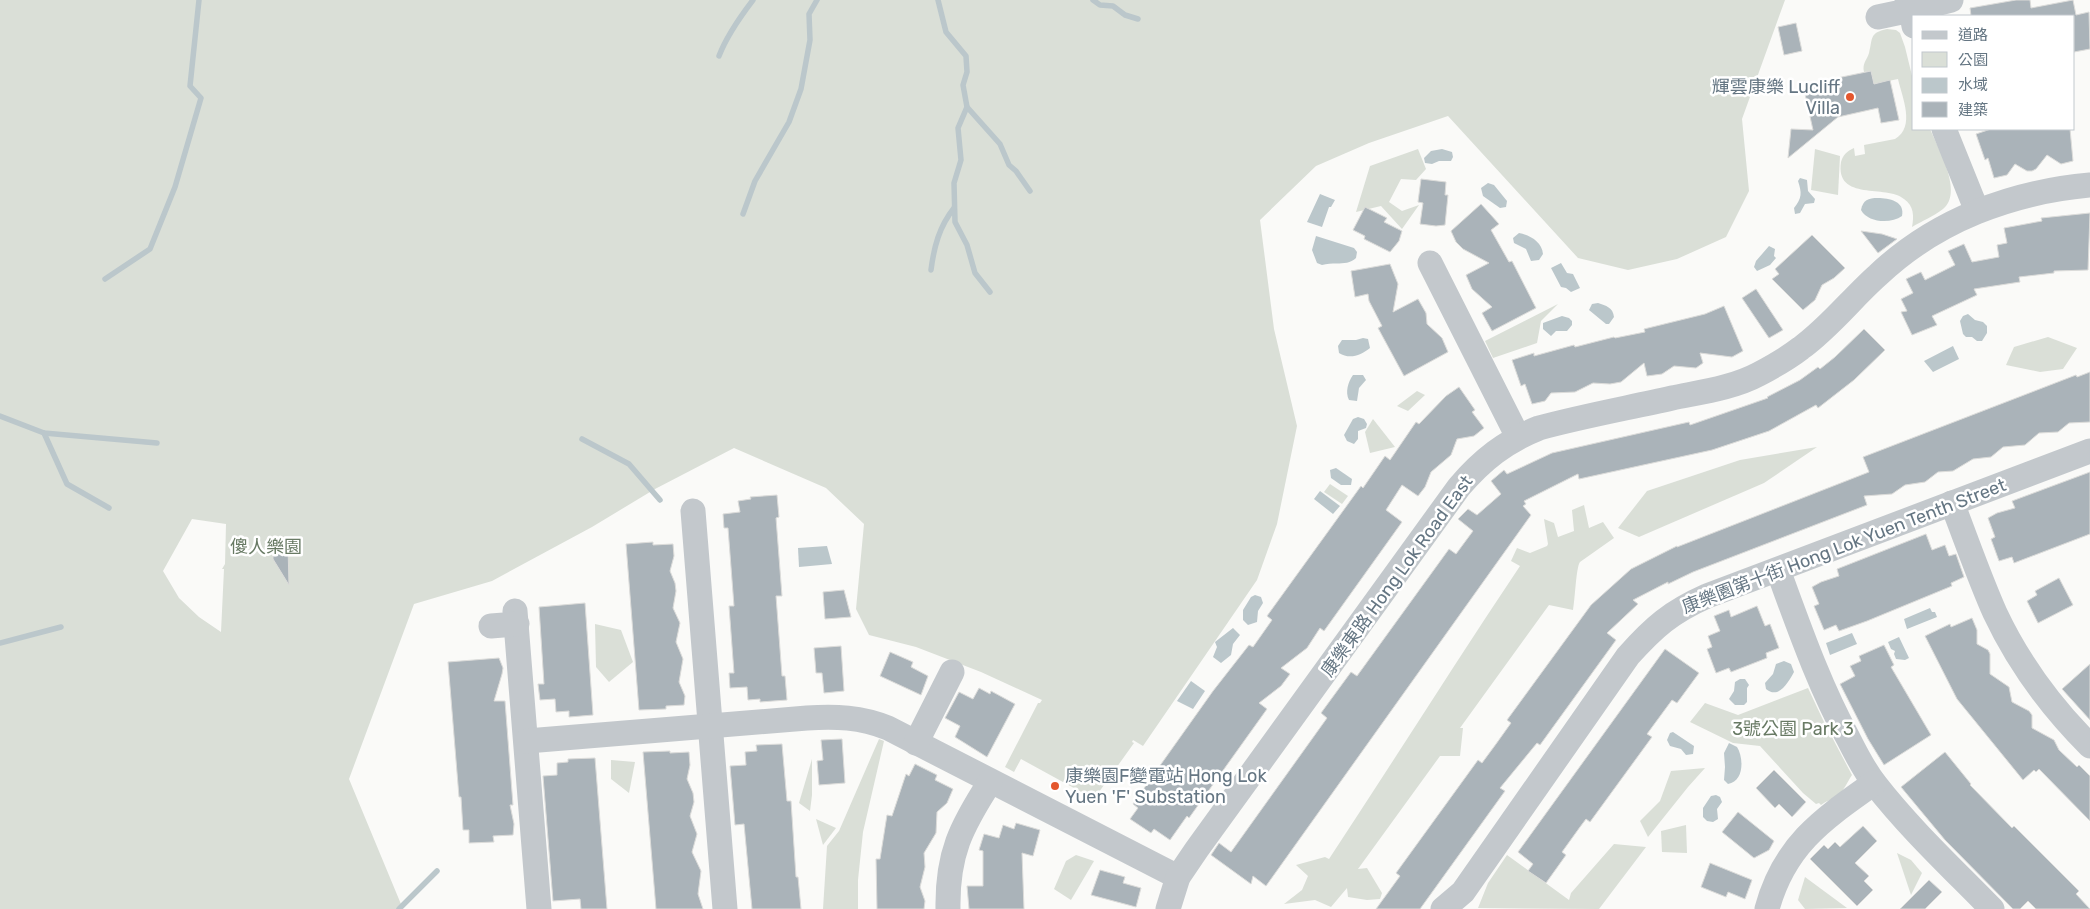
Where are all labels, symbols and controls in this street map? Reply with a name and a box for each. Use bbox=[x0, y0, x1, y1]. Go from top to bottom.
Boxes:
legend bbox=[1912, 15, 2075, 130]
text: 道路 bbox=[1958, 26, 1988, 44]
text: 公園 bbox=[1958, 51, 1988, 69]
place label: 輝雲康樂 Lucliff Villa bbox=[1712, 76, 1841, 119]
text: 水域 bbox=[1958, 76, 1988, 94]
marker: 輝雲康樂 Lucliff Villa bbox=[1844, 91, 1856, 103]
text: 建築 bbox=[1958, 101, 1988, 119]
street label: 康樂東路 Hong Lok Road East bbox=[1317, 471, 1477, 681]
street label: 康樂園第十街 Hong Lok Yuen Tenth Street bbox=[1679, 474, 2009, 618]
park label: 傻人樂園 bbox=[230, 536, 302, 558]
park label: 3號公園 Park 3 bbox=[1732, 718, 1854, 740]
place label: 康樂園F變電站 Hong Lok Yuen 'F' Substation bbox=[1065, 765, 1267, 808]
marker: 康樂園F變電站 Hong Lok Yuen 'F' Substation bbox=[1049, 780, 1061, 792]

